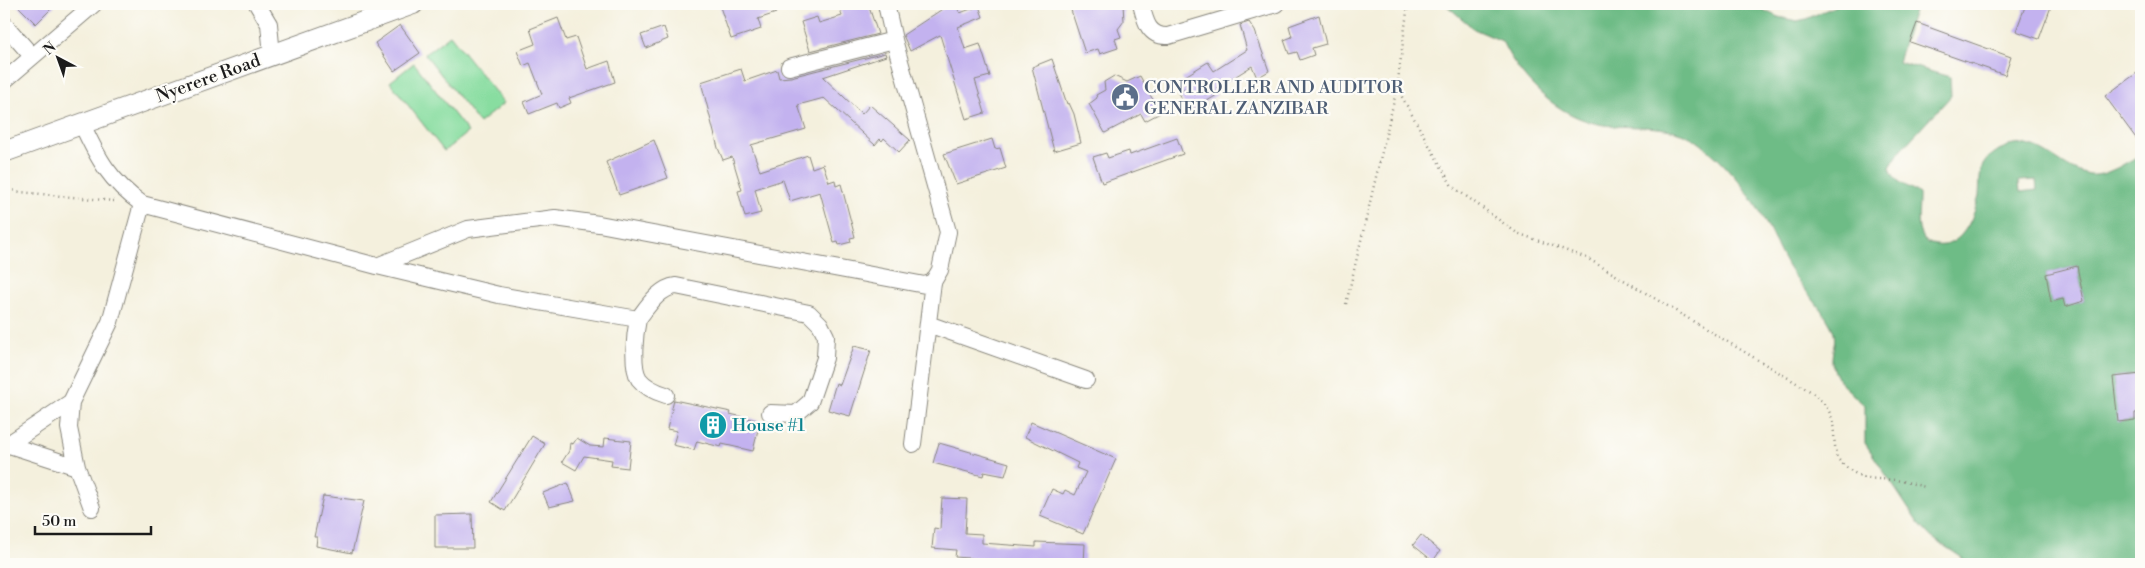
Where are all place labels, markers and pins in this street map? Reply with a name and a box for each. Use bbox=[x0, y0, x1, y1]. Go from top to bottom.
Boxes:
place label: CONTROLLER AND AUDITOR GENERAL ZANZIBAR bbox=[1144, 76, 1404, 120]
public building icon: CONTROLLER AND AUDITOR GENERAL ZANZIBAR bbox=[1110, 82, 1140, 112]
building icon: House #1 bbox=[698, 410, 728, 440]
place label: House #1 bbox=[732, 414, 805, 437]

